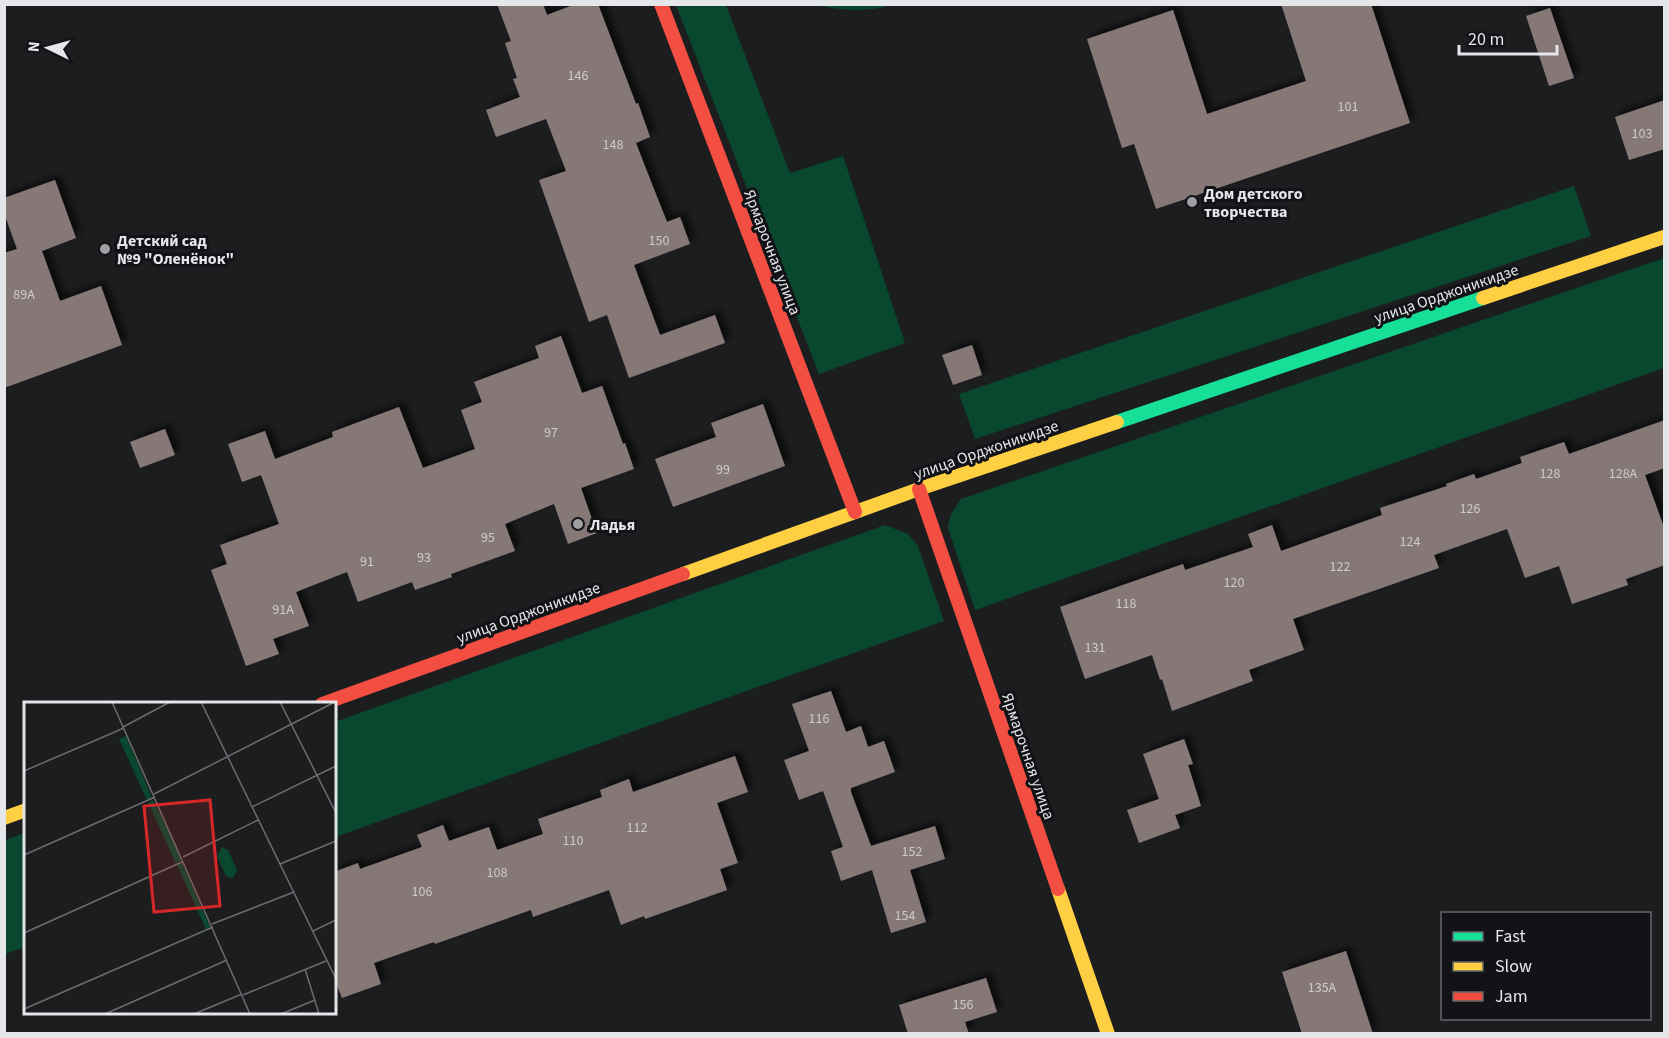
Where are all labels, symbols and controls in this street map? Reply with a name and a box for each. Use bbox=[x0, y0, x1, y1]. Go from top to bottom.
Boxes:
north arrow bbox=[18, 18, 78, 78]
scale bar bbox=[1459, 18, 1556, 56]
text: 20 m bbox=[1468, 27, 1504, 52]
text: N bbox=[23, 41, 45, 53]
house number: 146 bbox=[568, 66, 588, 86]
house number: 101 bbox=[1338, 97, 1358, 117]
house number: 103 bbox=[1632, 124, 1652, 144]
house number: 148 bbox=[603, 135, 623, 155]
place label: Дом детского творчества bbox=[1204, 183, 1303, 223]
street label: Ярмарочная улица bbox=[738, 187, 806, 318]
marker: Дом детского творчества bbox=[1185, 195, 1199, 209]
place label: Детский сад №9 "Оленёнок" bbox=[117, 230, 234, 270]
house number: 150 bbox=[649, 231, 669, 251]
marker: Детский сад №9 "Оленёнок" bbox=[98, 242, 112, 256]
street label: улица Орджоникидзе bbox=[1371, 259, 1522, 329]
house number: 89А bbox=[13, 285, 35, 305]
street label: улица Орджоникидзе bbox=[911, 415, 1062, 485]
house number: 97 bbox=[544, 423, 558, 443]
house number: 99 bbox=[716, 460, 730, 480]
house number: 128 bbox=[1540, 464, 1560, 484]
house number: 128А bbox=[1609, 464, 1638, 484]
house number: 126 bbox=[1460, 499, 1480, 519]
place label: Ладья bbox=[589, 514, 635, 536]
marker: Ладья bbox=[571, 517, 585, 531]
house number: 95 bbox=[481, 528, 495, 548]
house number: 124 bbox=[1400, 532, 1420, 552]
house number: 93 bbox=[417, 548, 431, 568]
house number: 91 bbox=[360, 552, 374, 572]
house number: 122 bbox=[1330, 557, 1350, 577]
house number: 120 bbox=[1224, 573, 1244, 593]
street label: улица Орджоникидзе bbox=[453, 577, 603, 649]
house number: 118 bbox=[1116, 594, 1136, 614]
house number: 91А bbox=[272, 600, 294, 620]
house number: 131 bbox=[1085, 638, 1105, 658]
street label: Ярмарочная улица bbox=[996, 690, 1060, 823]
inset map bbox=[24, 702, 336, 1014]
house number: 116 bbox=[809, 709, 829, 729]
house number: 112 bbox=[627, 818, 647, 838]
house number: 110 bbox=[563, 831, 583, 851]
house number: 152 bbox=[902, 842, 922, 862]
house number: 108 bbox=[487, 863, 507, 883]
house number: 106 bbox=[412, 882, 432, 902]
house number: 154 bbox=[895, 906, 915, 926]
legend bbox=[1441, 912, 1651, 1020]
text: Fast bbox=[1495, 924, 1526, 949]
text: Slow bbox=[1495, 954, 1532, 979]
house number: 135А bbox=[1308, 978, 1337, 998]
text: Jam bbox=[1495, 984, 1528, 1009]
house number: 156 bbox=[953, 995, 973, 1015]

